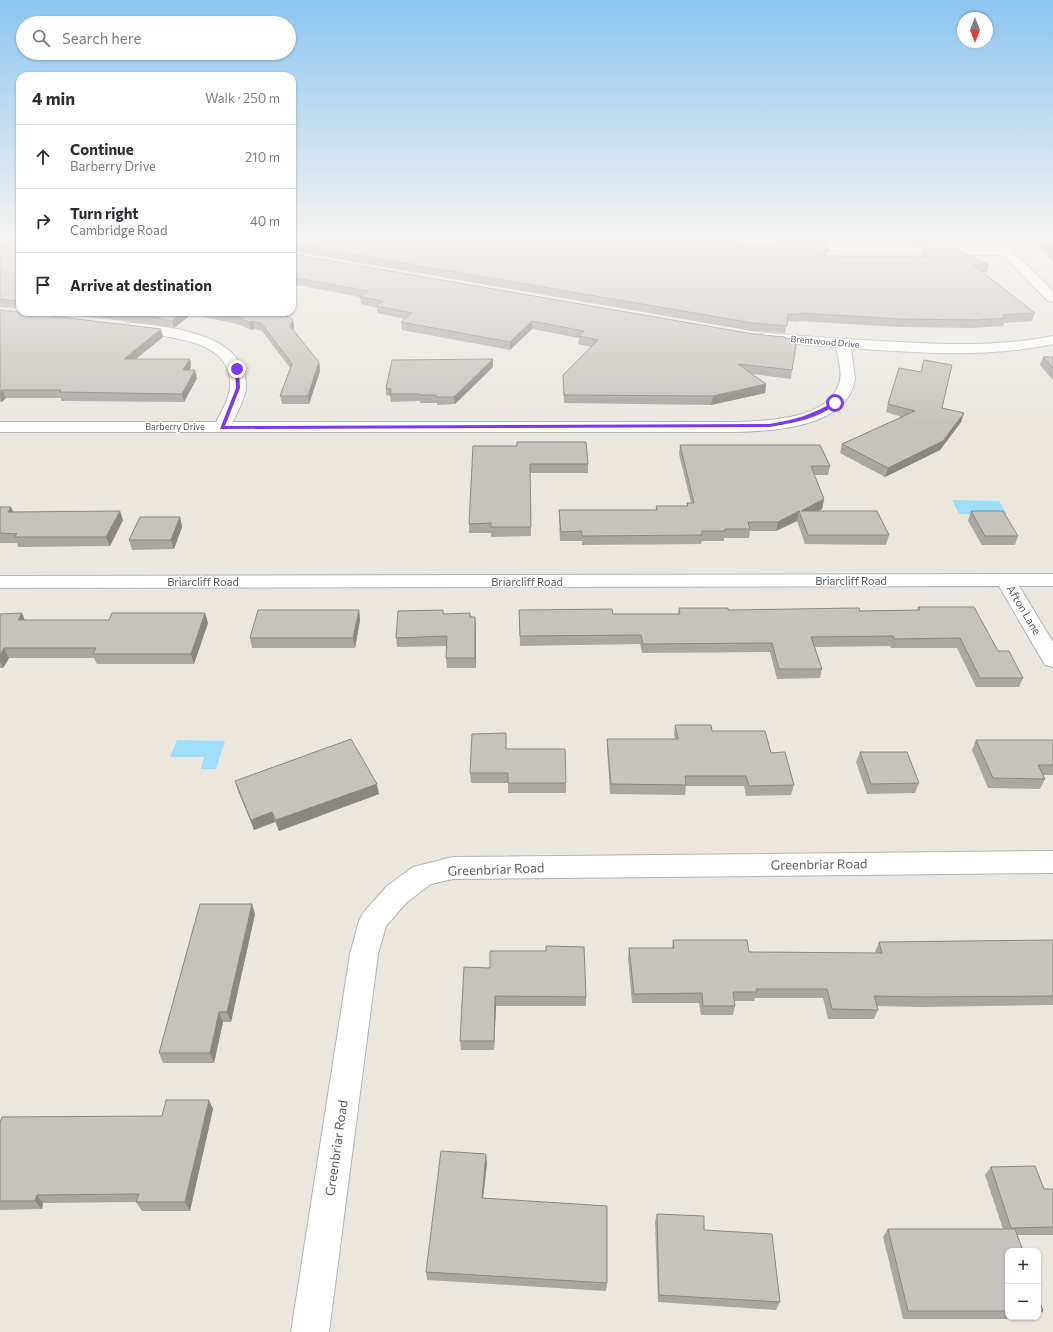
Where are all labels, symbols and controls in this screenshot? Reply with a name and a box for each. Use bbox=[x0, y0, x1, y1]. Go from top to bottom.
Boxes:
north arrow bbox=[957, 12, 993, 48]
search box bbox=[16, 16, 296, 60]
icon: search bbox=[30, 27, 52, 49]
text: Search here bbox=[62, 29, 141, 47]
text: 4 min bbox=[32, 88, 75, 109]
text: Walk · 250 m bbox=[205, 90, 280, 106]
text: Continue bbox=[70, 140, 134, 158]
icon: ahead bbox=[32, 146, 54, 168]
text: 210 m bbox=[245, 149, 280, 165]
text: Barberry Drive bbox=[70, 158, 156, 174]
text: Turn right bbox=[70, 204, 139, 222]
icon: right bbox=[32, 210, 54, 232]
text: 40 m bbox=[250, 213, 280, 229]
text: Cambridge Road bbox=[70, 222, 167, 238]
icon: arrive bbox=[32, 274, 54, 296]
text: Arrive at destination bbox=[70, 276, 212, 294]
street label: Brentwood Drive bbox=[790, 333, 860, 350]
route end bbox=[228, 360, 246, 378]
route start bbox=[826, 394, 844, 412]
street label: Barberry Drive bbox=[145, 421, 205, 432]
street label: Briarcliff Road bbox=[815, 574, 887, 587]
street label: Briarcliff Road bbox=[167, 575, 239, 588]
street label: Briarcliff Road bbox=[491, 575, 563, 588]
street label: Afton Lane bbox=[1005, 583, 1044, 637]
street label: Greenbriar Road bbox=[771, 855, 867, 873]
street label: Greenbriar Road bbox=[447, 859, 545, 879]
street label: Greenbriar Road bbox=[321, 1099, 351, 1197]
map controls bbox=[1005, 1248, 1041, 1320]
button: + bbox=[1005, 1248, 1041, 1284]
button: − bbox=[1005, 1284, 1041, 1320]

